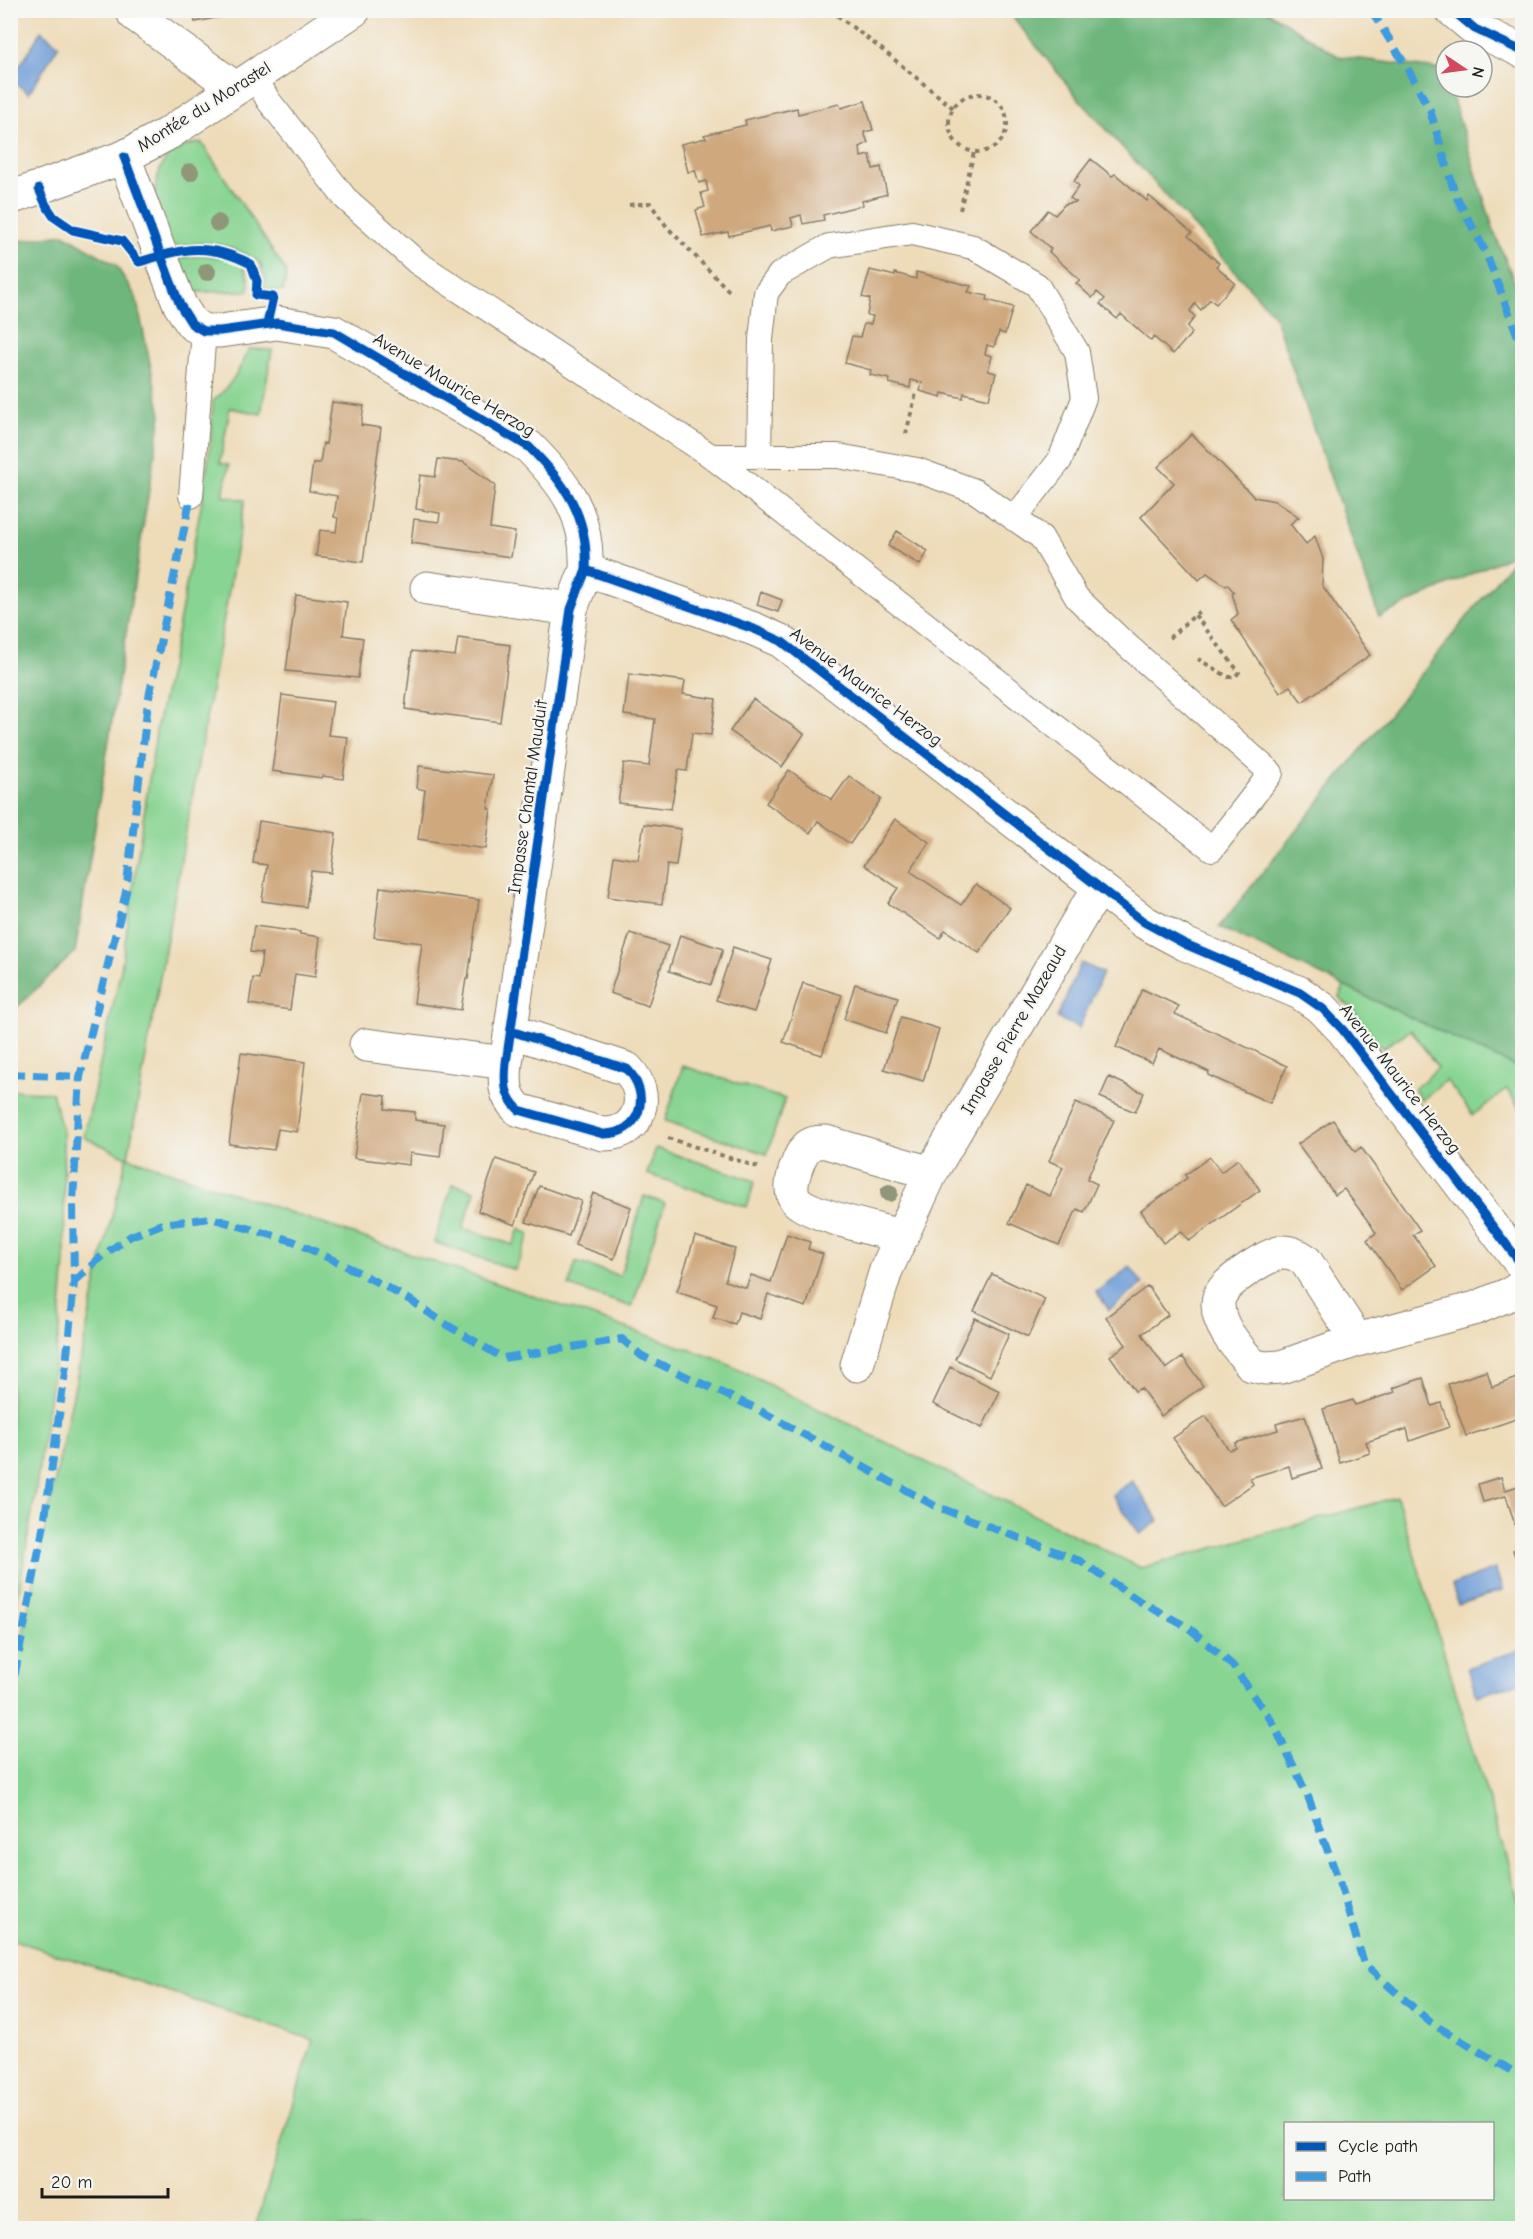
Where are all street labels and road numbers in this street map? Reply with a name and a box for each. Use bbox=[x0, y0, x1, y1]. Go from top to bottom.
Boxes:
street label: Montée du Morastel bbox=[133, 57, 275, 157]
street label: Avenue Maurice Herzog bbox=[369, 328, 539, 442]
street label: Avenue Maurice Herzog bbox=[786, 623, 946, 751]
street label: Impasse Chantal Mauduit bbox=[504, 698, 552, 896]
street label: Impasse Pierre Mazeaud bbox=[957, 942, 1071, 1118]
street label: Avenue Maurice Herzog bbox=[1335, 1000, 1465, 1158]

